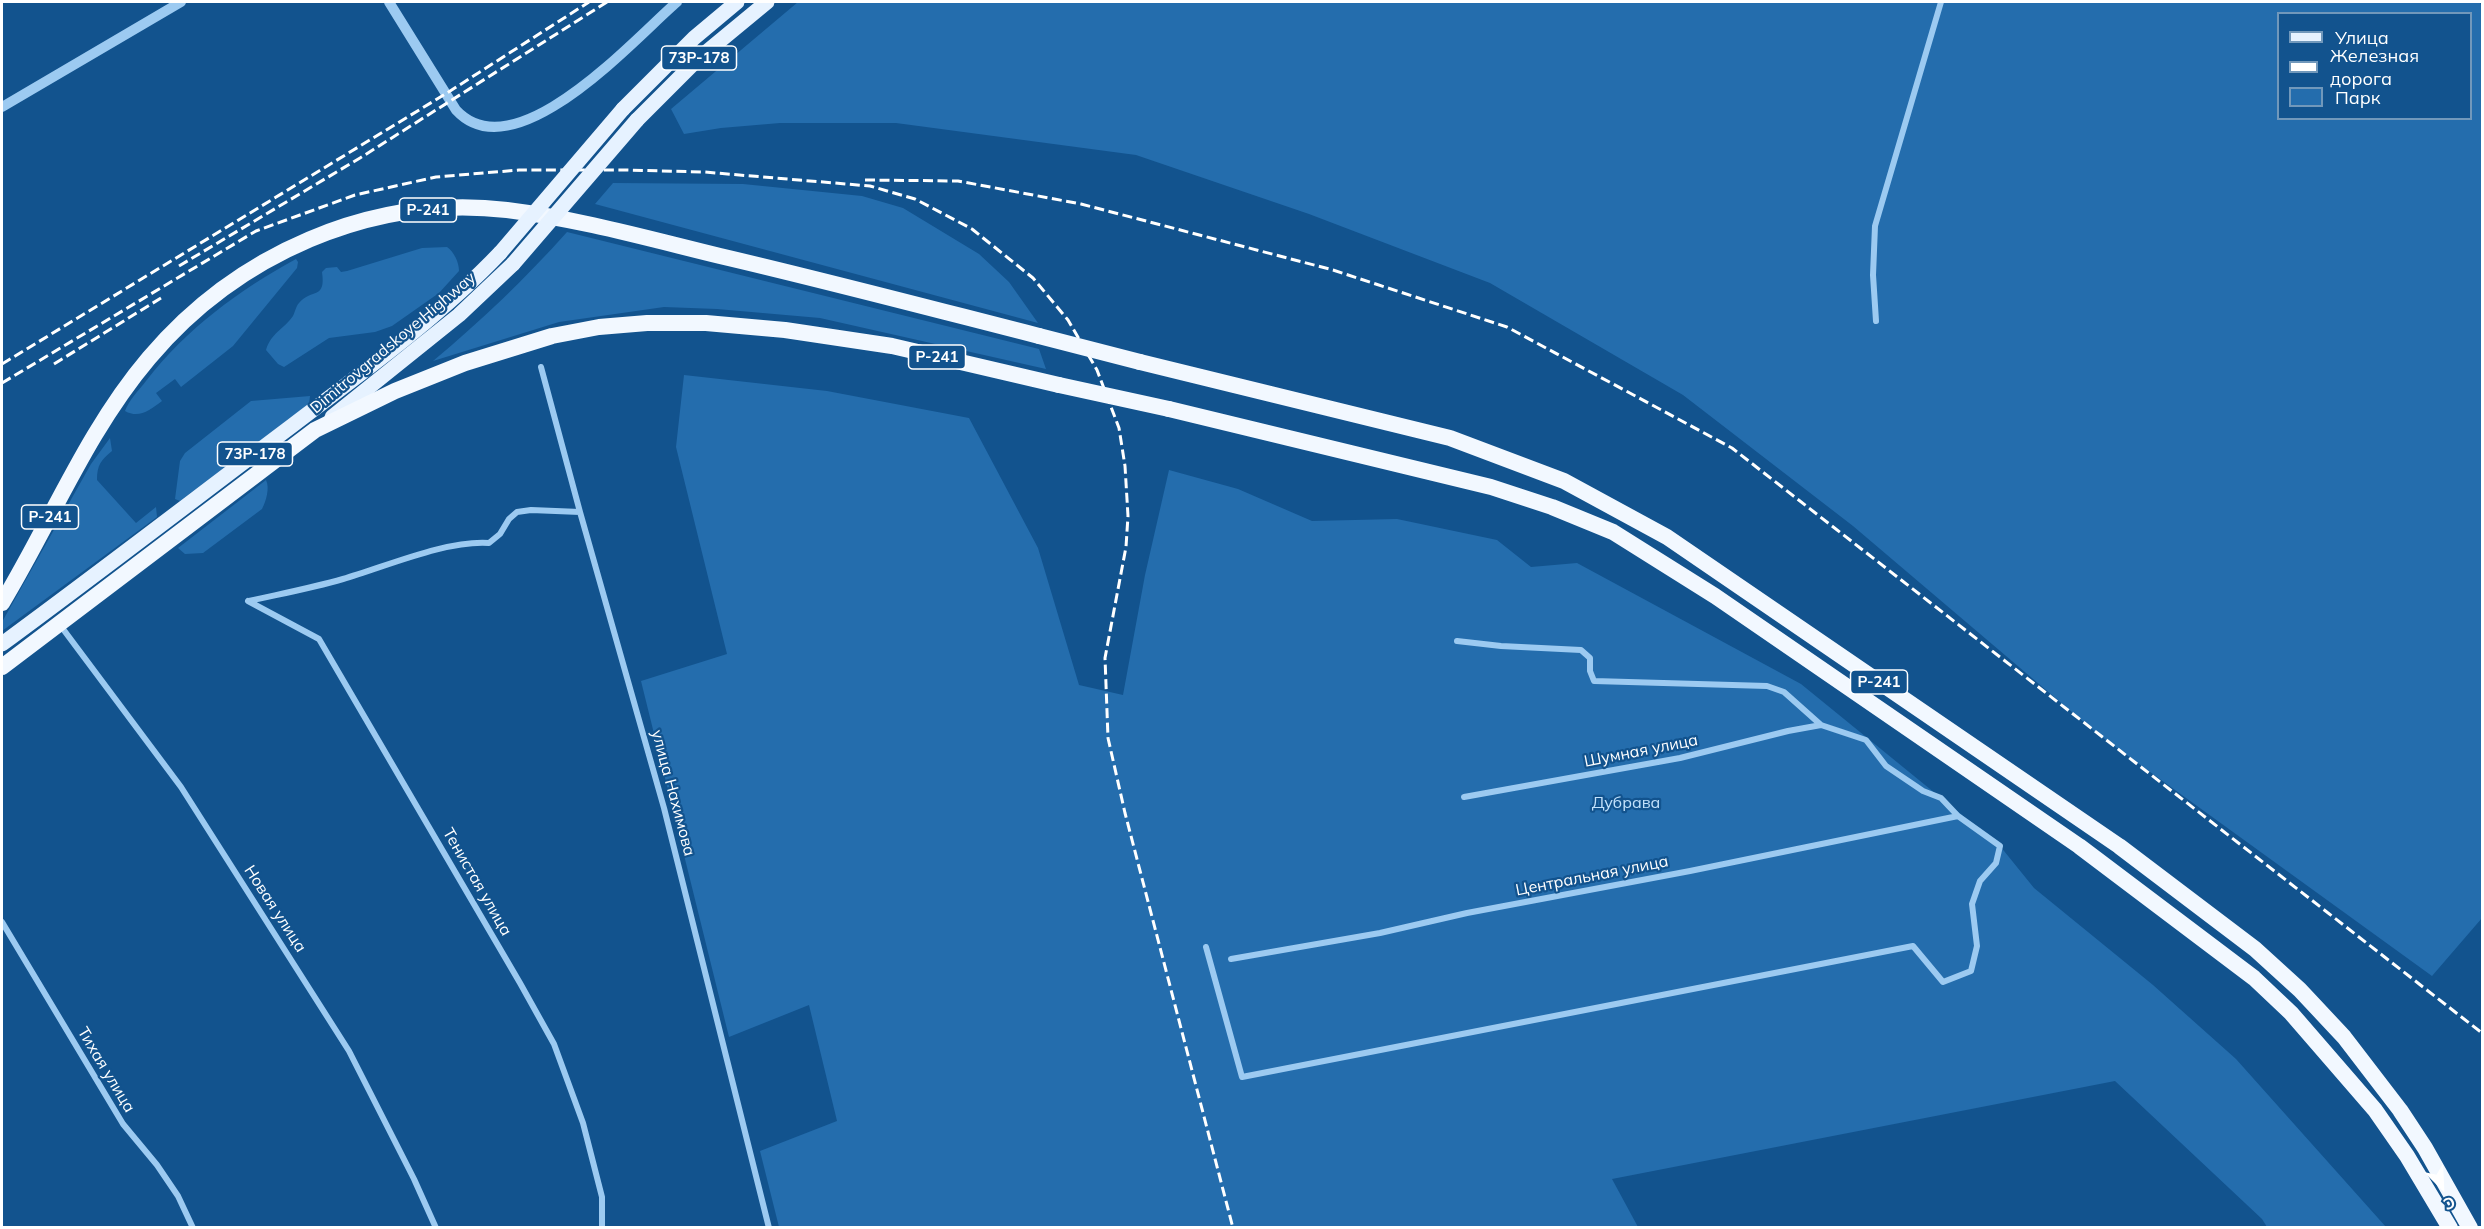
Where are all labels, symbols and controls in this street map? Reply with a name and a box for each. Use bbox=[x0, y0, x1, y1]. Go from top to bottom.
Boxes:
legend bbox=[2277, 12, 2472, 120]
text: Улица bbox=[2335, 26, 2389, 49]
text: Железная дорога bbox=[2330, 44, 2419, 90]
road number: 73Р-178 bbox=[662, 46, 736, 70]
text: Парк bbox=[2335, 86, 2380, 109]
road number: Р-241 bbox=[400, 198, 456, 222]
street label: Dimitrovgradskoye Highway bbox=[306, 268, 480, 418]
road number: Р-241 bbox=[908, 345, 966, 369]
road number: 73Р-178 bbox=[218, 442, 292, 466]
road number: Р-241 bbox=[22, 505, 78, 529]
road number: Р-241 bbox=[1850, 670, 1908, 694]
street label: улица Нахимова bbox=[647, 728, 699, 858]
street label: Шумная улица bbox=[1582, 731, 1700, 771]
park label: Дубрава bbox=[1592, 793, 1660, 813]
street label: Тенистая улица bbox=[438, 825, 516, 939]
street label: Центральная улица bbox=[1514, 852, 1670, 900]
street label: Новая улица bbox=[240, 862, 310, 956]
street label: Тихая улица bbox=[73, 1024, 139, 1116]
north arrow bbox=[2412, 1157, 2472, 1217]
text: С bbox=[2440, 1192, 2458, 1215]

